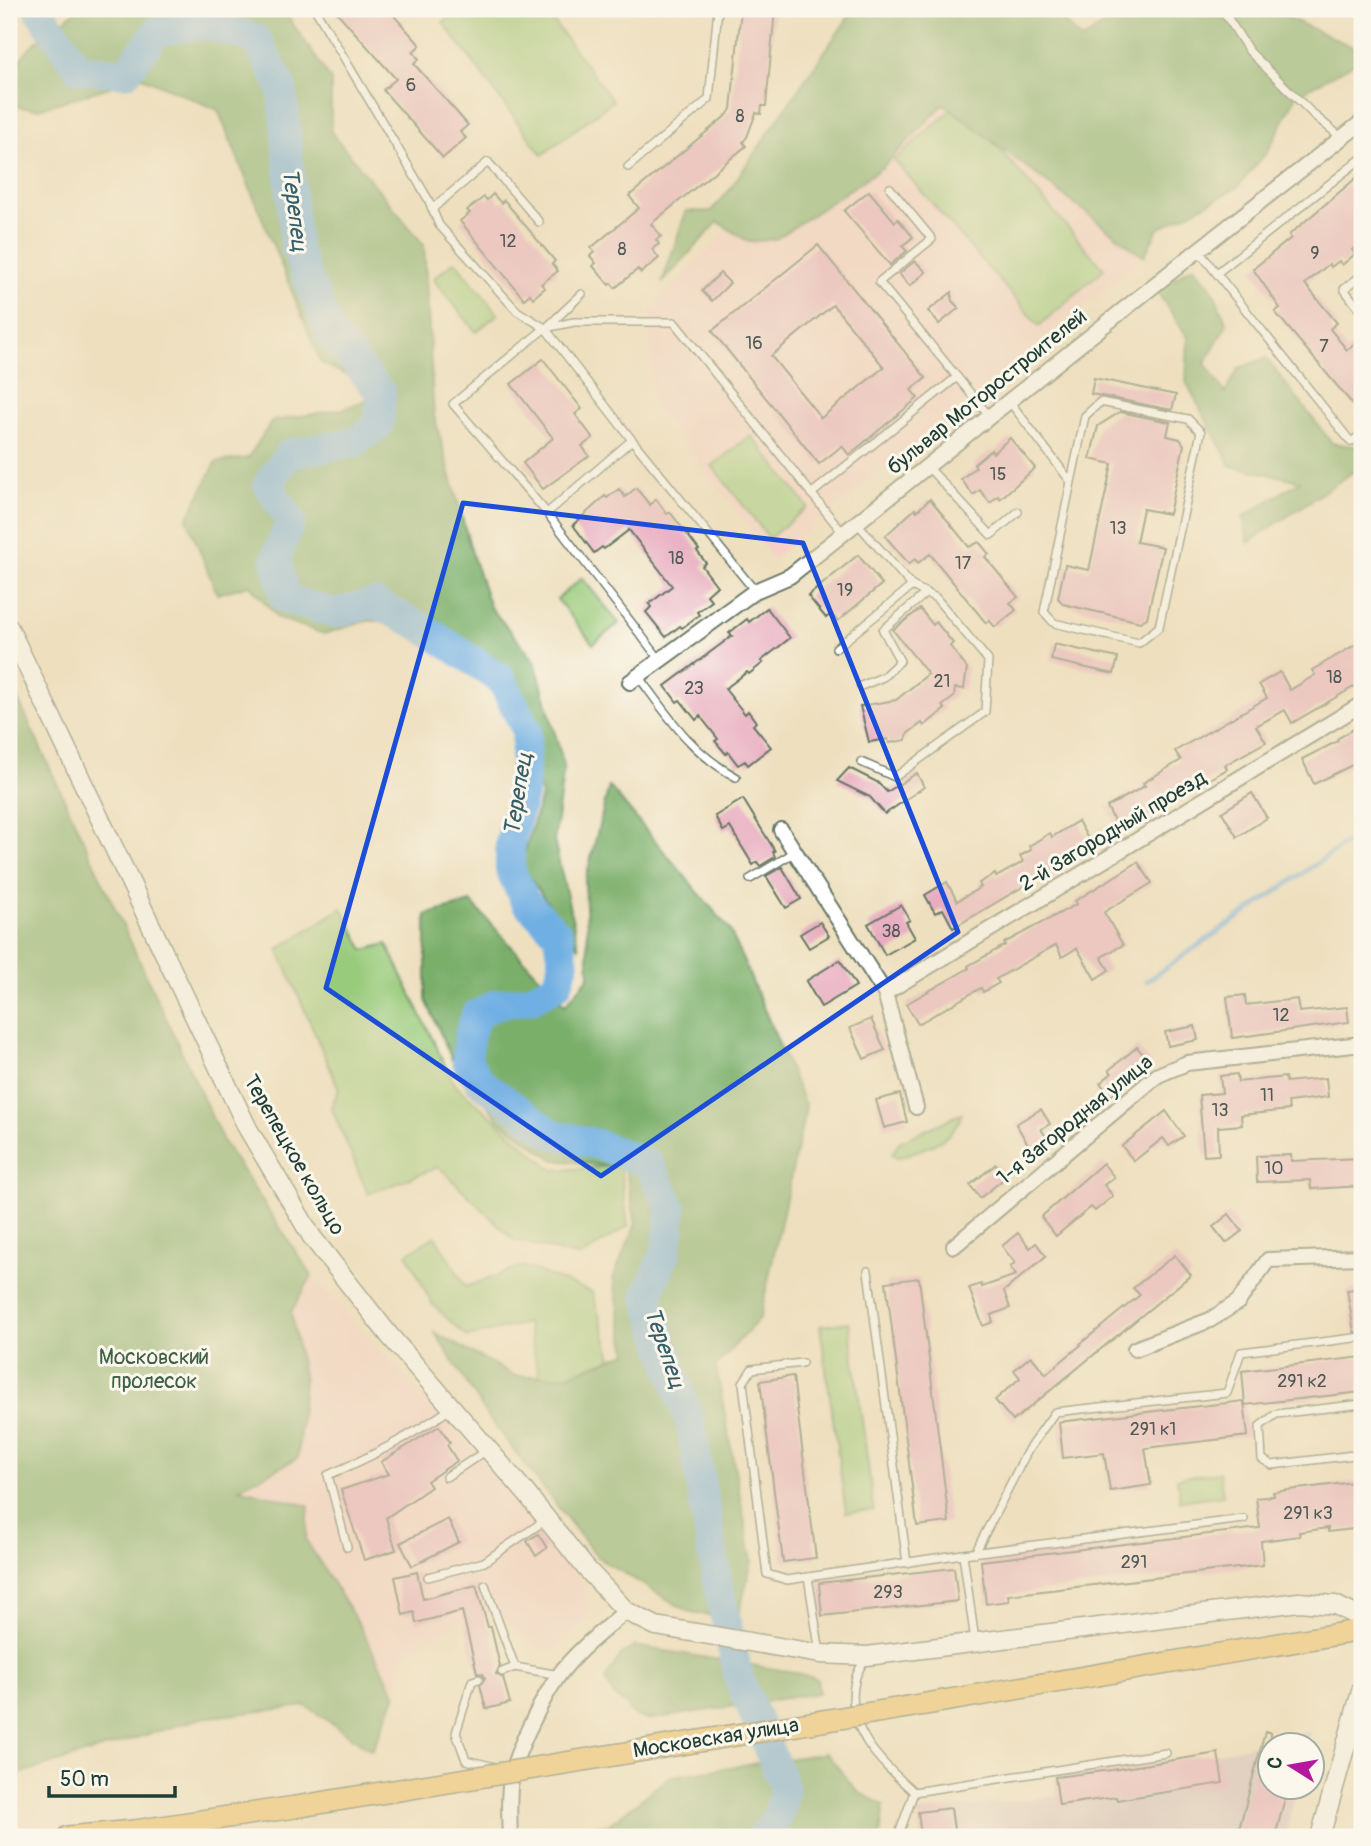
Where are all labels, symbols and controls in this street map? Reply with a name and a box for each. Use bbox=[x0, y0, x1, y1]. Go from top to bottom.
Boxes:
house number: 6 bbox=[406, 74, 416, 97]
house number: 8 bbox=[735, 105, 745, 128]
water label: Терепец bbox=[276, 167, 314, 253]
house number: 12 bbox=[499, 230, 517, 253]
house number: 8 bbox=[617, 238, 627, 261]
house number: 9 bbox=[1310, 242, 1320, 265]
street label: бульвар Моторостроителей bbox=[882, 303, 1092, 481]
house number: 16 bbox=[745, 332, 763, 355]
house number: 7 bbox=[1319, 335, 1329, 358]
house number: 15 bbox=[990, 463, 1006, 486]
house number: 13 bbox=[1109, 517, 1127, 540]
house number: 18 bbox=[668, 547, 684, 570]
house number: 17 bbox=[955, 552, 972, 575]
house number: 19 bbox=[837, 579, 853, 602]
house number: 18 bbox=[1326, 666, 1342, 689]
house number: 21 bbox=[933, 670, 951, 693]
house number: 23 bbox=[684, 677, 704, 700]
water label: Терепец bbox=[497, 750, 539, 838]
street label: 2-й Загородный проезд bbox=[1015, 764, 1212, 898]
house number: 38 bbox=[881, 920, 901, 943]
house number: 12 bbox=[1272, 1004, 1290, 1027]
street label: 1-я Загородная улица bbox=[991, 1049, 1159, 1191]
street label: Терепецкое кольцо bbox=[237, 1070, 351, 1240]
house number: 11 bbox=[1260, 1084, 1274, 1107]
house number: 13 bbox=[1211, 1099, 1229, 1122]
house number: 10 bbox=[1264, 1157, 1284, 1180]
water label: Терепец bbox=[638, 1304, 692, 1392]
park label: Московский пролесок bbox=[99, 1344, 209, 1395]
house number: 291 к2 bbox=[1277, 1370, 1327, 1393]
house number: 291 к1 bbox=[1130, 1418, 1176, 1441]
house number: 291 к3 bbox=[1283, 1502, 1333, 1525]
house number: 291 bbox=[1121, 1551, 1147, 1574]
house number: 293 bbox=[873, 1581, 903, 1604]
street label: Московская улица bbox=[631, 1712, 801, 1764]
north arrow bbox=[1256, 1730, 1326, 1800]
scale bar bbox=[49, 1755, 175, 1799]
text: С bbox=[1262, 1755, 1288, 1771]
text: 50 m bbox=[60, 1766, 109, 1793]

